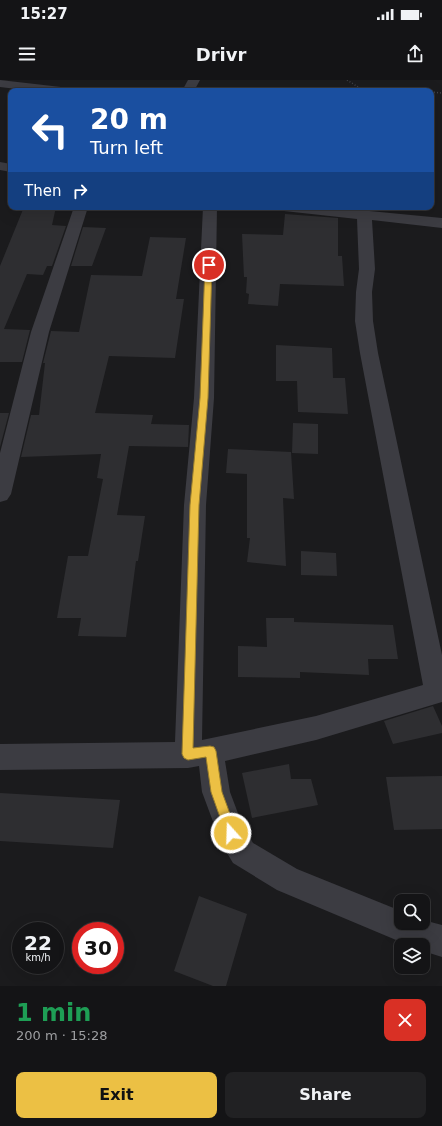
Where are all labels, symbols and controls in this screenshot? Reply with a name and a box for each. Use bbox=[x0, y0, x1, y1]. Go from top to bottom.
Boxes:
text: 15:27 bbox=[20, 5, 68, 23]
icon: menu bbox=[16, 43, 38, 65]
icon: share bbox=[404, 43, 426, 65]
text: Drivr bbox=[196, 44, 246, 65]
text: 20 m bbox=[90, 103, 168, 136]
icon: left bbox=[24, 104, 76, 156]
text: Turn left bbox=[90, 137, 163, 158]
icon: right bbox=[69, 180, 91, 202]
text: Then bbox=[24, 182, 61, 200]
pin bbox=[192, 248, 226, 282]
icon: arrive bbox=[198, 254, 220, 276]
position arrow bbox=[210, 812, 252, 854]
map controls bbox=[394, 894, 430, 974]
button: search bbox=[394, 894, 430, 930]
speed limit sign: 30 bbox=[72, 922, 124, 974]
text: 22 bbox=[24, 931, 52, 955]
button: layers bbox=[394, 938, 430, 974]
text: km/h bbox=[25, 952, 51, 963]
text: 1 min bbox=[16, 999, 91, 1027]
button: close bbox=[384, 999, 426, 1041]
text: 200 m · 15:28 bbox=[16, 1028, 107, 1043]
button: Exit bbox=[16, 1072, 217, 1118]
button: Share bbox=[225, 1072, 426, 1118]

